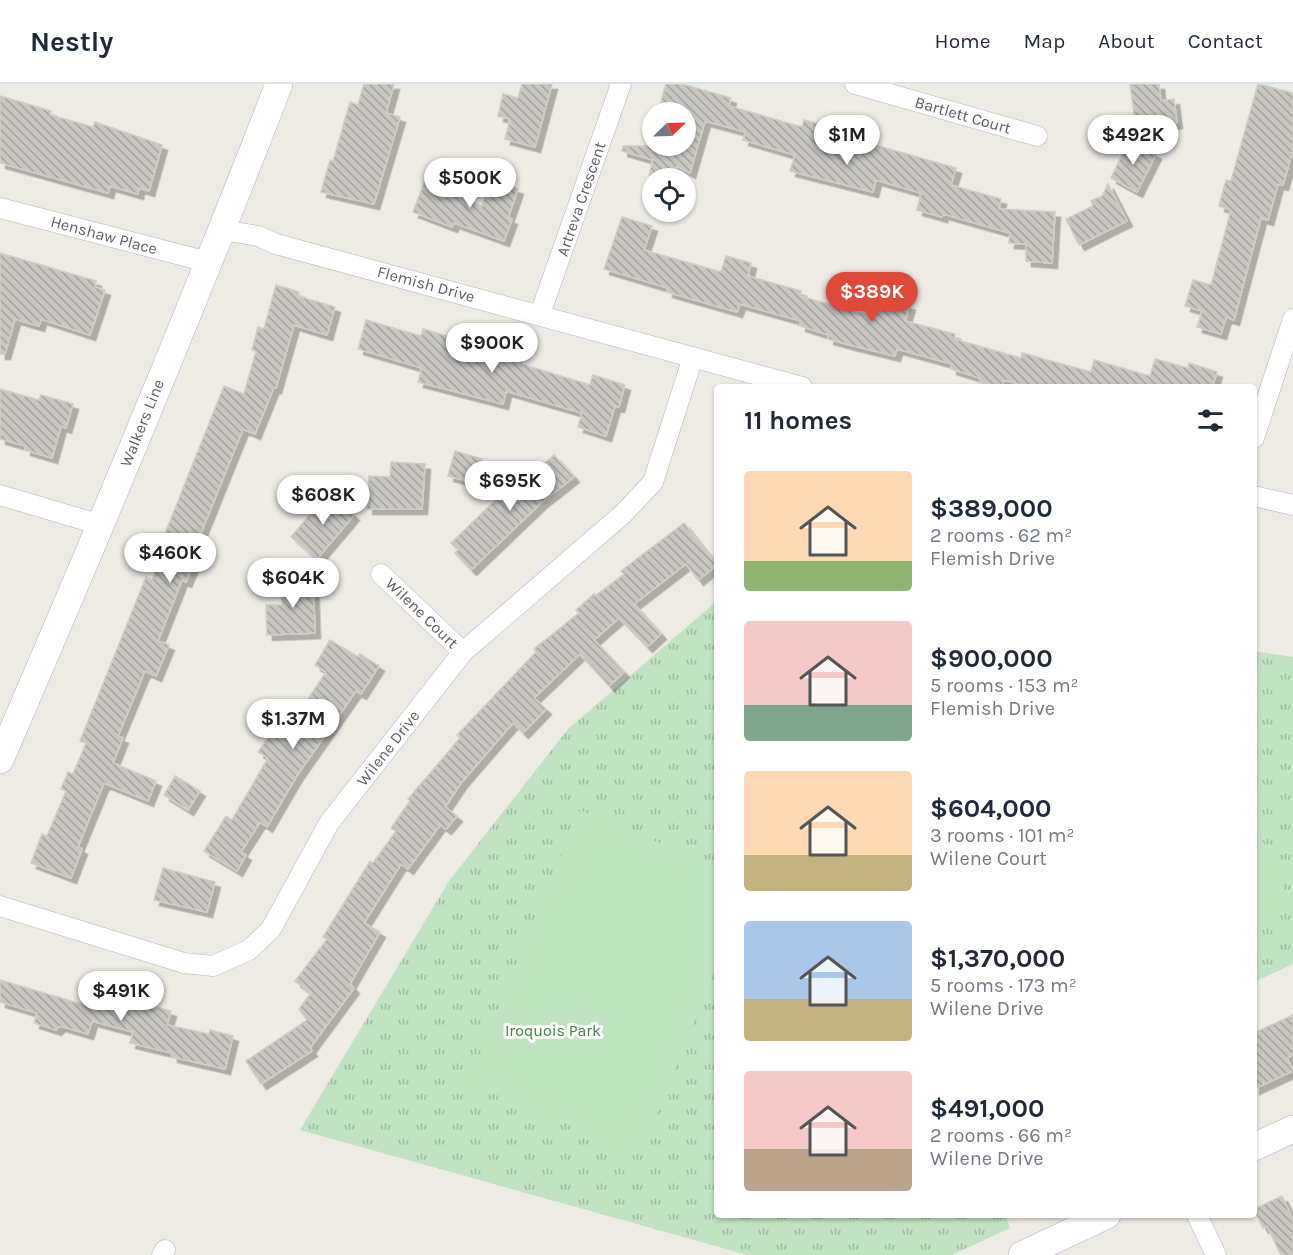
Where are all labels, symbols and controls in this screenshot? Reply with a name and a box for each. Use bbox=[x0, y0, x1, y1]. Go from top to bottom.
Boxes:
text: Nestly bbox=[30, 25, 113, 58]
text: Home bbox=[935, 29, 991, 53]
text: Map bbox=[1024, 29, 1065, 53]
text: About bbox=[1098, 29, 1155, 53]
text: Contact bbox=[1188, 29, 1263, 53]
street label: Bartlett Court bbox=[913, 92, 1013, 138]
north arrow bbox=[642, 102, 696, 156]
map controls bbox=[642, 102, 696, 222]
pin: $1M bbox=[818, 115, 876, 166]
pin: $492K bbox=[1091, 115, 1175, 166]
text: $1M bbox=[828, 123, 866, 146]
text: $492K bbox=[1101, 123, 1165, 146]
street label: Artreva Crescent bbox=[552, 139, 610, 259]
pin: $500K bbox=[428, 158, 512, 209]
text: $500K bbox=[438, 166, 502, 189]
button: locate bbox=[642, 168, 696, 222]
street label: Henshaw Place bbox=[49, 212, 159, 258]
street label: Flemish Drive bbox=[375, 262, 477, 306]
pin: $389K bbox=[830, 272, 914, 323]
text: $389K bbox=[840, 280, 904, 303]
pin: $900K bbox=[450, 323, 534, 374]
text: $900K bbox=[460, 331, 524, 354]
street label: Walkers Line bbox=[116, 377, 168, 469]
icon: filters bbox=[1194, 404, 1227, 437]
text: 11 homes bbox=[744, 405, 852, 436]
pin: $695K bbox=[468, 461, 552, 512]
text: $695K bbox=[479, 469, 541, 492]
pin: $608K bbox=[281, 475, 365, 526]
text: $608K bbox=[291, 483, 355, 506]
text: $389,000 bbox=[930, 493, 1053, 524]
icon: home bbox=[792, 495, 864, 567]
text: 2 rooms · 62 m² bbox=[930, 524, 1072, 547]
pin: $460K bbox=[128, 533, 212, 584]
text: $460K bbox=[138, 541, 202, 564]
text: Flemish Drive bbox=[930, 547, 1055, 570]
pin: $604K bbox=[251, 558, 335, 609]
text: $604K bbox=[261, 566, 325, 589]
street label: Wilene Court bbox=[382, 574, 462, 652]
text: $900,000 bbox=[930, 643, 1053, 674]
icon: home bbox=[792, 645, 864, 717]
text: 5 rooms · 153 m² bbox=[930, 674, 1079, 697]
text: Flemish Drive bbox=[930, 697, 1055, 720]
pin: $1.37M bbox=[244, 699, 342, 750]
street label: Wilene Drive bbox=[353, 706, 423, 790]
text: $1.37M bbox=[260, 707, 326, 730]
text: $604,000 bbox=[930, 793, 1052, 824]
icon: home bbox=[792, 795, 864, 867]
text: 3 rooms · 101 m² bbox=[930, 824, 1075, 847]
text: Wilene Court bbox=[930, 847, 1047, 870]
text: $1,370,000 bbox=[930, 943, 1065, 974]
icon: home bbox=[792, 945, 864, 1017]
pin: $491K bbox=[79, 971, 163, 1022]
text: 5 rooms · 173 m² bbox=[930, 974, 1077, 997]
text: $491K bbox=[92, 979, 150, 1002]
text: Wilene Drive bbox=[930, 997, 1044, 1020]
park label: Iroquois Park bbox=[505, 1021, 601, 1040]
text: $491,000 bbox=[930, 1093, 1044, 1124]
icon: home bbox=[792, 1095, 864, 1167]
text: 2 rooms · 66 m² bbox=[930, 1124, 1072, 1147]
text: Wilene Drive bbox=[930, 1147, 1044, 1170]

